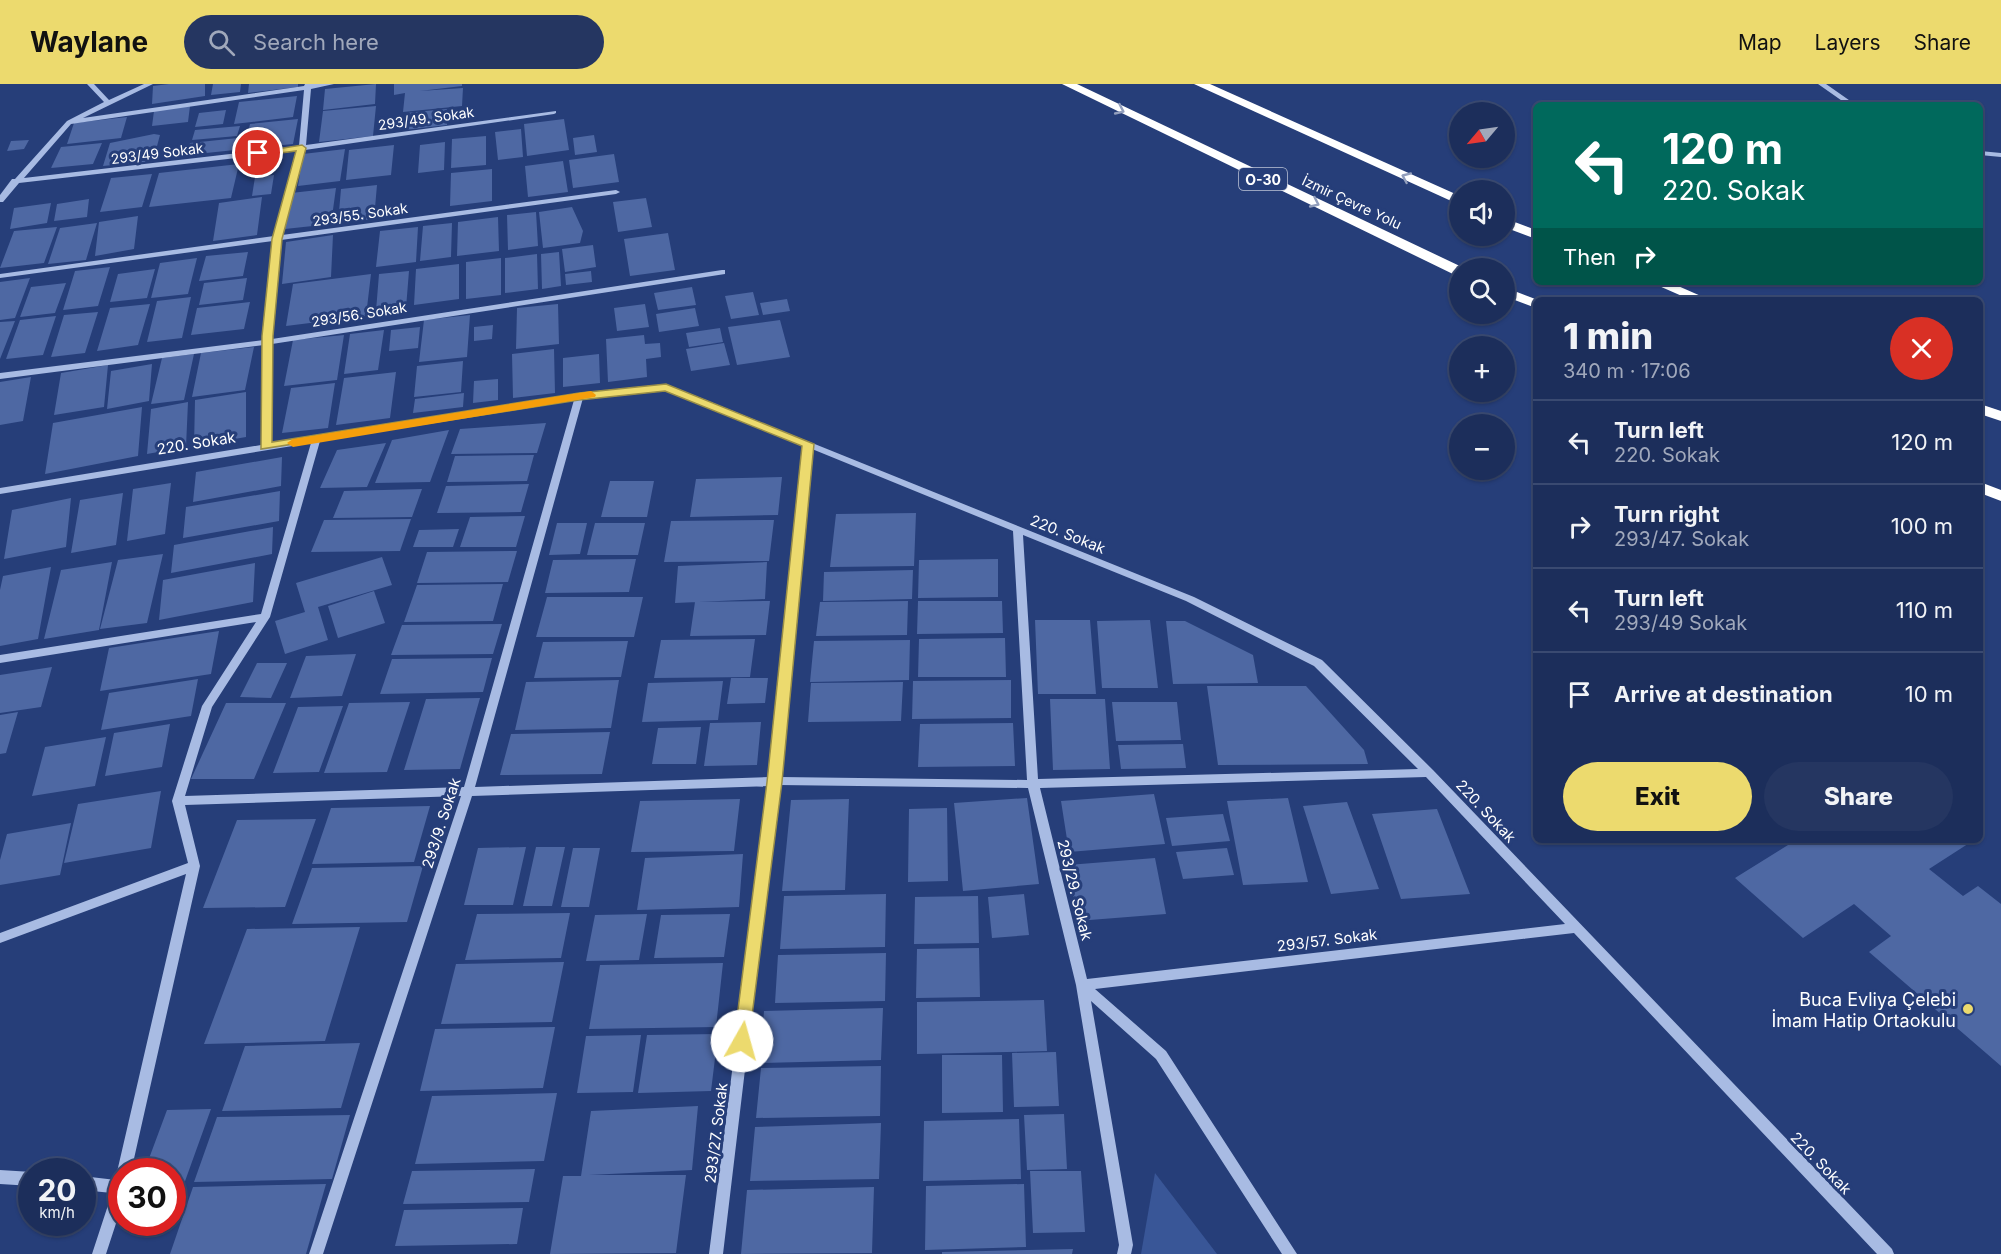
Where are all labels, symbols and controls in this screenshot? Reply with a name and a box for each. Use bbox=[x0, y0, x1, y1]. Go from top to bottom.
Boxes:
search box bbox=[184, 15, 604, 69]
text: Waylane bbox=[30, 25, 148, 59]
icon: search bbox=[205, 26, 238, 59]
text: Search here bbox=[253, 29, 379, 55]
text: Map bbox=[1738, 30, 1782, 55]
text: Layers bbox=[1815, 30, 1881, 55]
text: Share bbox=[1914, 30, 1971, 55]
north arrow bbox=[1449, 102, 1515, 168]
map controls bbox=[1449, 102, 1515, 480]
street label: 293/49. Sokak bbox=[377, 103, 475, 133]
one-way arrow bbox=[1114, 103, 1125, 115]
text: 120 m bbox=[1662, 123, 1783, 174]
icon: left bbox=[1563, 126, 1641, 204]
pin bbox=[232, 127, 283, 178]
icon: arrive bbox=[241, 136, 274, 169]
street label: 293/49 Sokak bbox=[110, 139, 205, 167]
road number: O-30 bbox=[1239, 168, 1287, 190]
street label: İzmir Çevre Yolu bbox=[1299, 171, 1405, 233]
one-way arrow bbox=[1402, 172, 1413, 184]
text: 220. Sokak bbox=[1662, 174, 1805, 207]
button: sound bbox=[1449, 180, 1515, 246]
one-way arrow bbox=[1309, 196, 1320, 208]
street label: 293/55. Sokak bbox=[311, 199, 409, 229]
icon: right bbox=[1628, 240, 1661, 273]
text: Then bbox=[1563, 244, 1616, 270]
button: search bbox=[1449, 258, 1515, 324]
street label: 293/56. Sokak bbox=[310, 298, 408, 330]
text: 1 min bbox=[1563, 314, 1653, 358]
button: close bbox=[1890, 317, 1953, 380]
button: + bbox=[1449, 336, 1515, 402]
text: 340 m · 17:06 bbox=[1563, 359, 1691, 383]
button: − bbox=[1449, 414, 1515, 480]
text: Turn left bbox=[1614, 417, 1704, 443]
icon: left bbox=[1563, 426, 1596, 459]
street label: 220. Sokak bbox=[155, 427, 237, 459]
text: 120 m bbox=[1891, 429, 1953, 455]
text: 220. Sokak bbox=[1614, 443, 1720, 467]
text: Turn right bbox=[1614, 501, 1720, 527]
street label: 220. Sokak bbox=[1028, 510, 1109, 558]
icon: right bbox=[1563, 510, 1596, 543]
text: 100 m bbox=[1891, 513, 1953, 539]
text: 293/47. Sokak bbox=[1614, 527, 1749, 551]
text: Turn left bbox=[1614, 585, 1704, 611]
icon: left bbox=[1563, 594, 1596, 627]
text: 110 m bbox=[1896, 597, 1953, 623]
text: 293/49 Sokak bbox=[1614, 611, 1747, 635]
icon: arrive bbox=[1563, 678, 1596, 711]
text: Arrive at destination bbox=[1614, 681, 1833, 707]
text: 10 m bbox=[1905, 681, 1953, 707]
button: Exit bbox=[1563, 762, 1752, 831]
button: Share bbox=[1764, 762, 1953, 831]
street label: 293/9. Sokak bbox=[417, 775, 465, 871]
street label: 220. Sokak bbox=[1452, 775, 1521, 847]
street label: 293/29. Sokak bbox=[1053, 838, 1097, 943]
street label: 293/57. Sokak bbox=[1276, 924, 1379, 956]
place label: Buca Evliya Çelebi İmam Hatip Ortaokulu bbox=[1771, 989, 1956, 1031]
marker: Buca Evliya Çelebi İmam Hatip Ortaokulu bbox=[1961, 1002, 1975, 1016]
position arrow bbox=[710, 1009, 774, 1073]
street label: 293/27. Sokak bbox=[700, 1081, 732, 1184]
street label: 220. Sokak bbox=[1787, 1128, 1856, 1199]
speed limit sign: 30 bbox=[108, 1158, 186, 1236]
text: 20 bbox=[37, 1172, 77, 1208]
text: km/h bbox=[39, 1203, 75, 1222]

